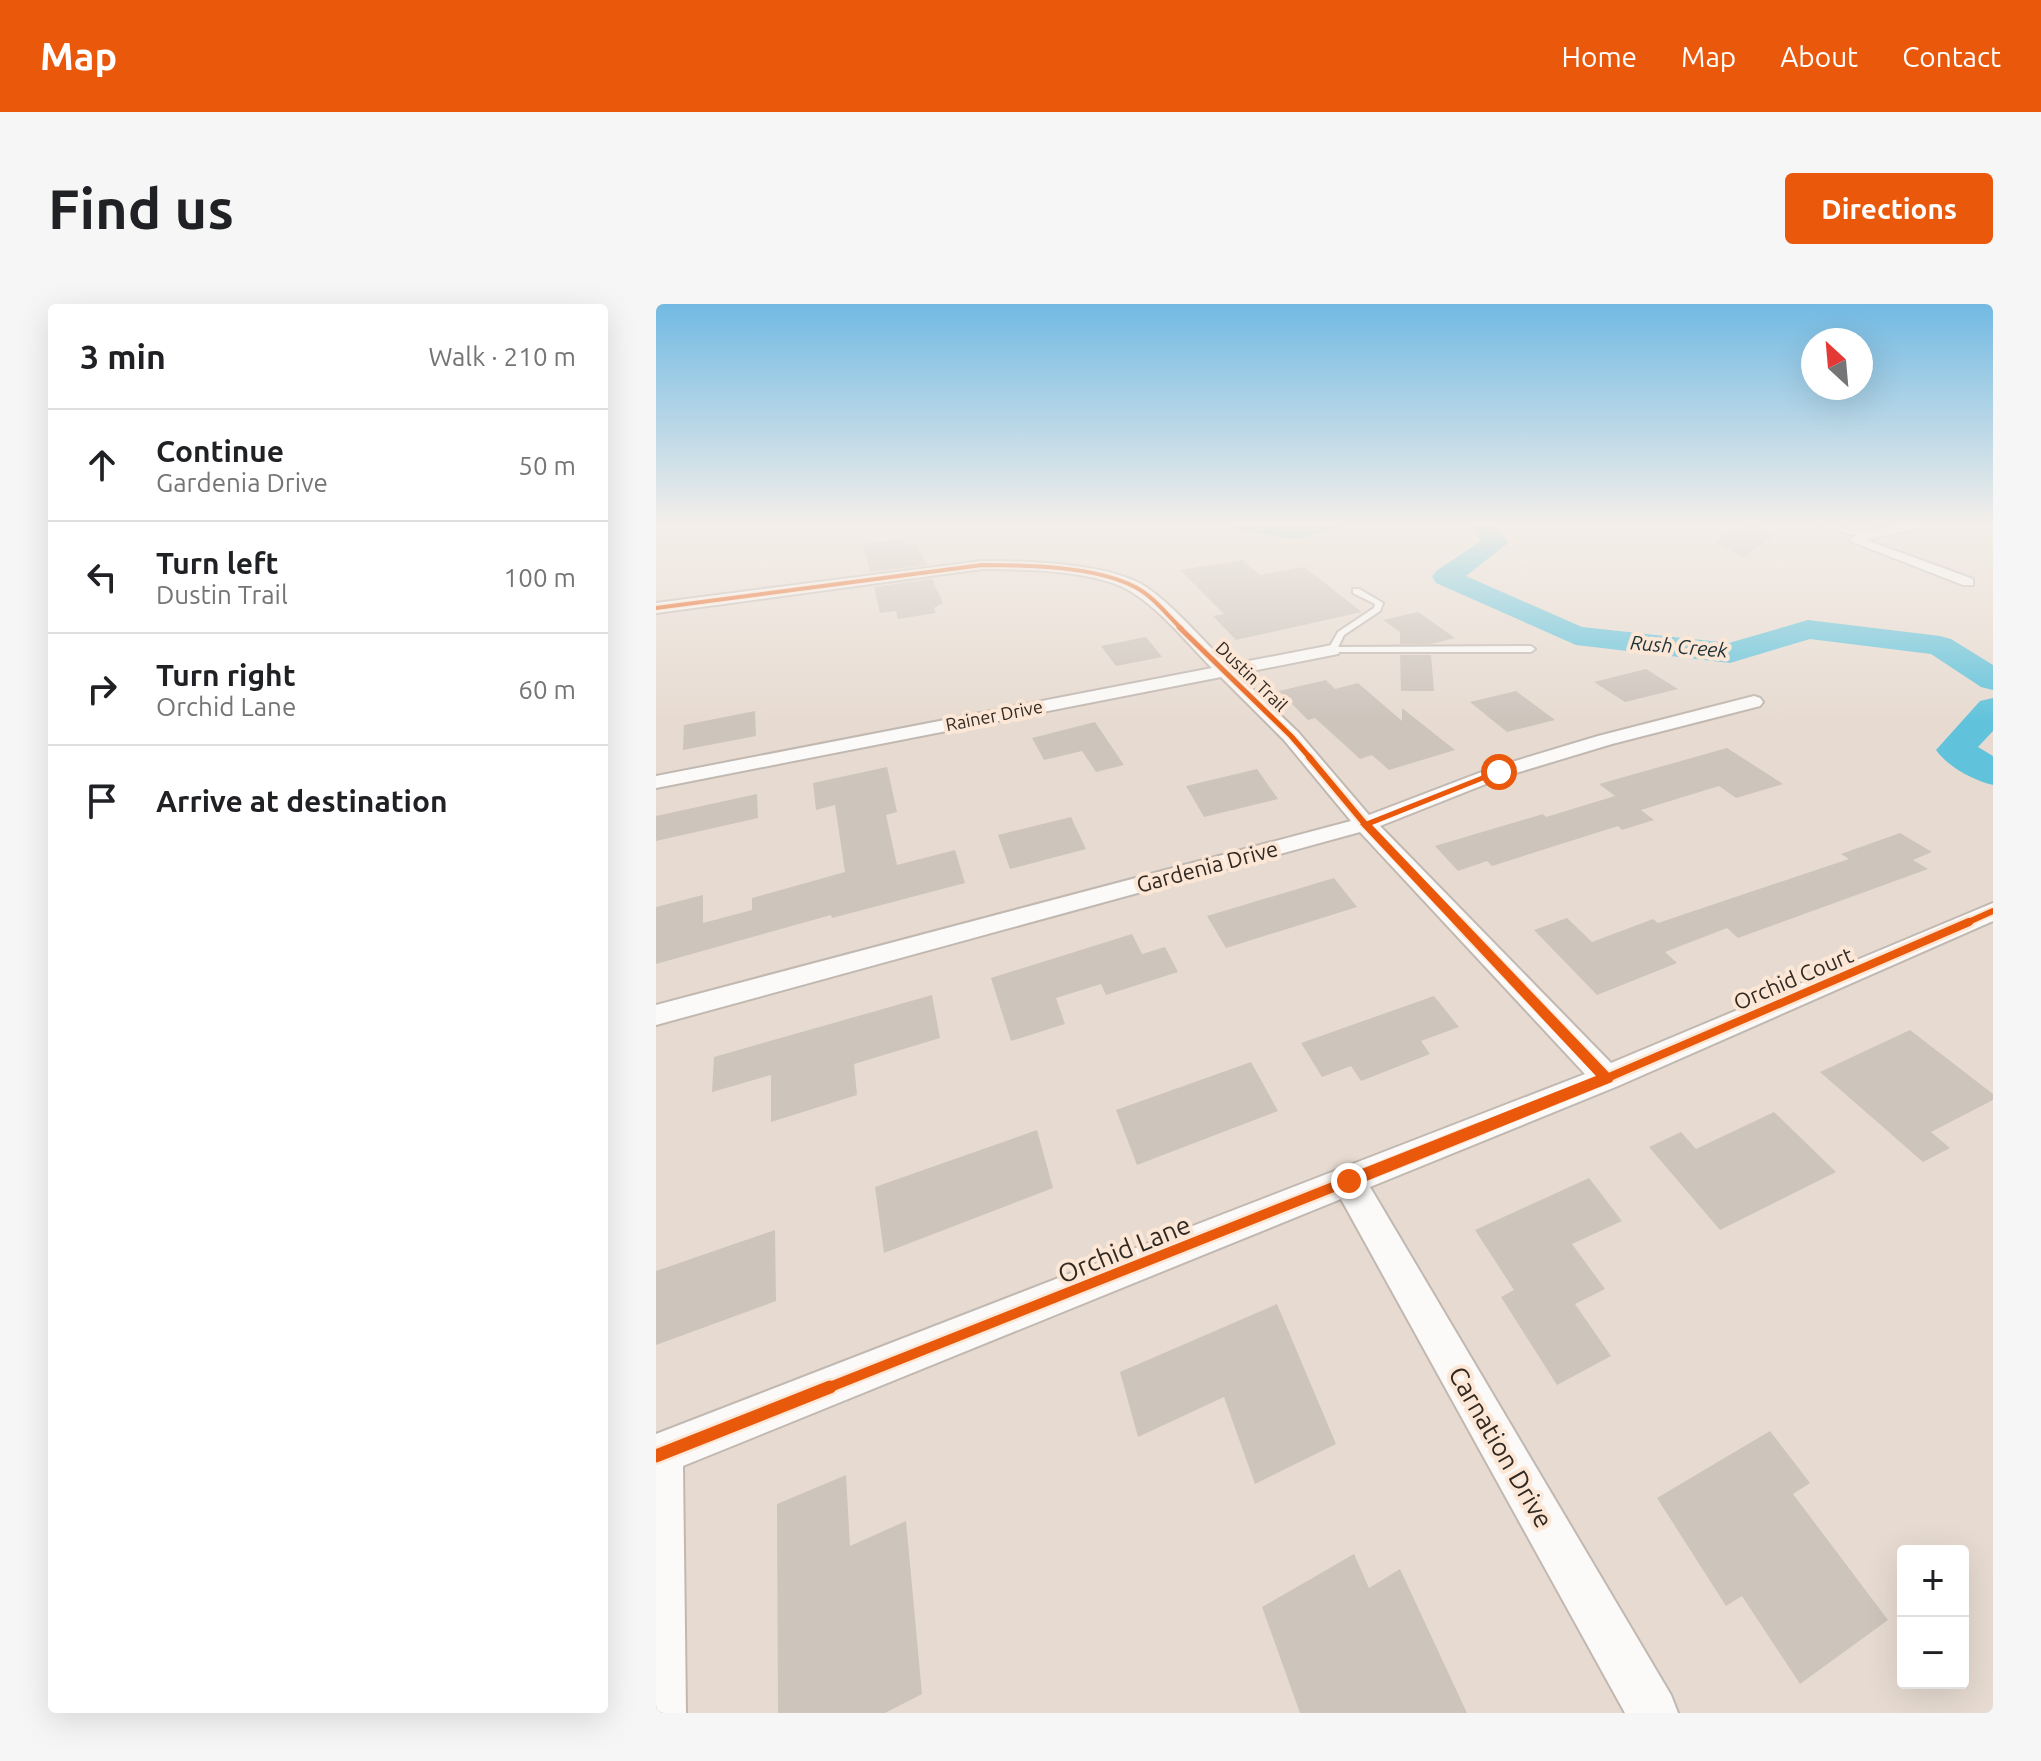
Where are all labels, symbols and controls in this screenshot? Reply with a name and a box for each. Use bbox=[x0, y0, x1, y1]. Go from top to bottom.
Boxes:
text: Map bbox=[40, 35, 117, 77]
text: Home bbox=[1562, 41, 1637, 72]
text: Map bbox=[1681, 41, 1736, 72]
text: About bbox=[1780, 41, 1858, 72]
text: Contact bbox=[1902, 41, 2001, 72]
button: Directions bbox=[1785, 173, 1993, 244]
text: Find us bbox=[48, 177, 234, 240]
north arrow bbox=[1801, 328, 1873, 400]
text: 3 min bbox=[80, 337, 166, 375]
text: Walk · 210 m bbox=[428, 342, 576, 371]
text: Continue bbox=[156, 434, 284, 468]
icon: ahead bbox=[80, 443, 124, 487]
text: 50 m bbox=[518, 451, 576, 480]
text: Gardenia Drive bbox=[156, 468, 328, 497]
text: Turn left bbox=[156, 546, 278, 580]
icon: left bbox=[80, 555, 124, 599]
text: 100 m bbox=[504, 563, 576, 592]
text: Dustin Trail bbox=[156, 580, 288, 609]
water label: Rush Creek bbox=[1629, 630, 1729, 662]
street label: Dustin Trail bbox=[1212, 637, 1292, 715]
text: Turn right bbox=[156, 658, 296, 692]
icon: right bbox=[80, 667, 124, 711]
text: 60 m bbox=[518, 675, 576, 704]
text: Orchid Lane bbox=[156, 692, 296, 721]
street label: Rainer Drive bbox=[944, 696, 1044, 734]
route start bbox=[1481, 754, 1517, 790]
icon: arrive bbox=[80, 779, 124, 823]
text: Arrive at destination bbox=[156, 784, 448, 818]
street label: Gardenia Drive bbox=[1133, 835, 1281, 897]
street label: Orchid Court bbox=[1730, 941, 1857, 1014]
route end bbox=[1331, 1163, 1367, 1199]
street label: Orchid Lane bbox=[1054, 1209, 1194, 1289]
street label: Carnation Drive bbox=[1443, 1361, 1559, 1533]
map controls bbox=[1897, 1545, 1969, 1689]
button: + bbox=[1897, 1545, 1969, 1617]
button: − bbox=[1897, 1617, 1969, 1689]

